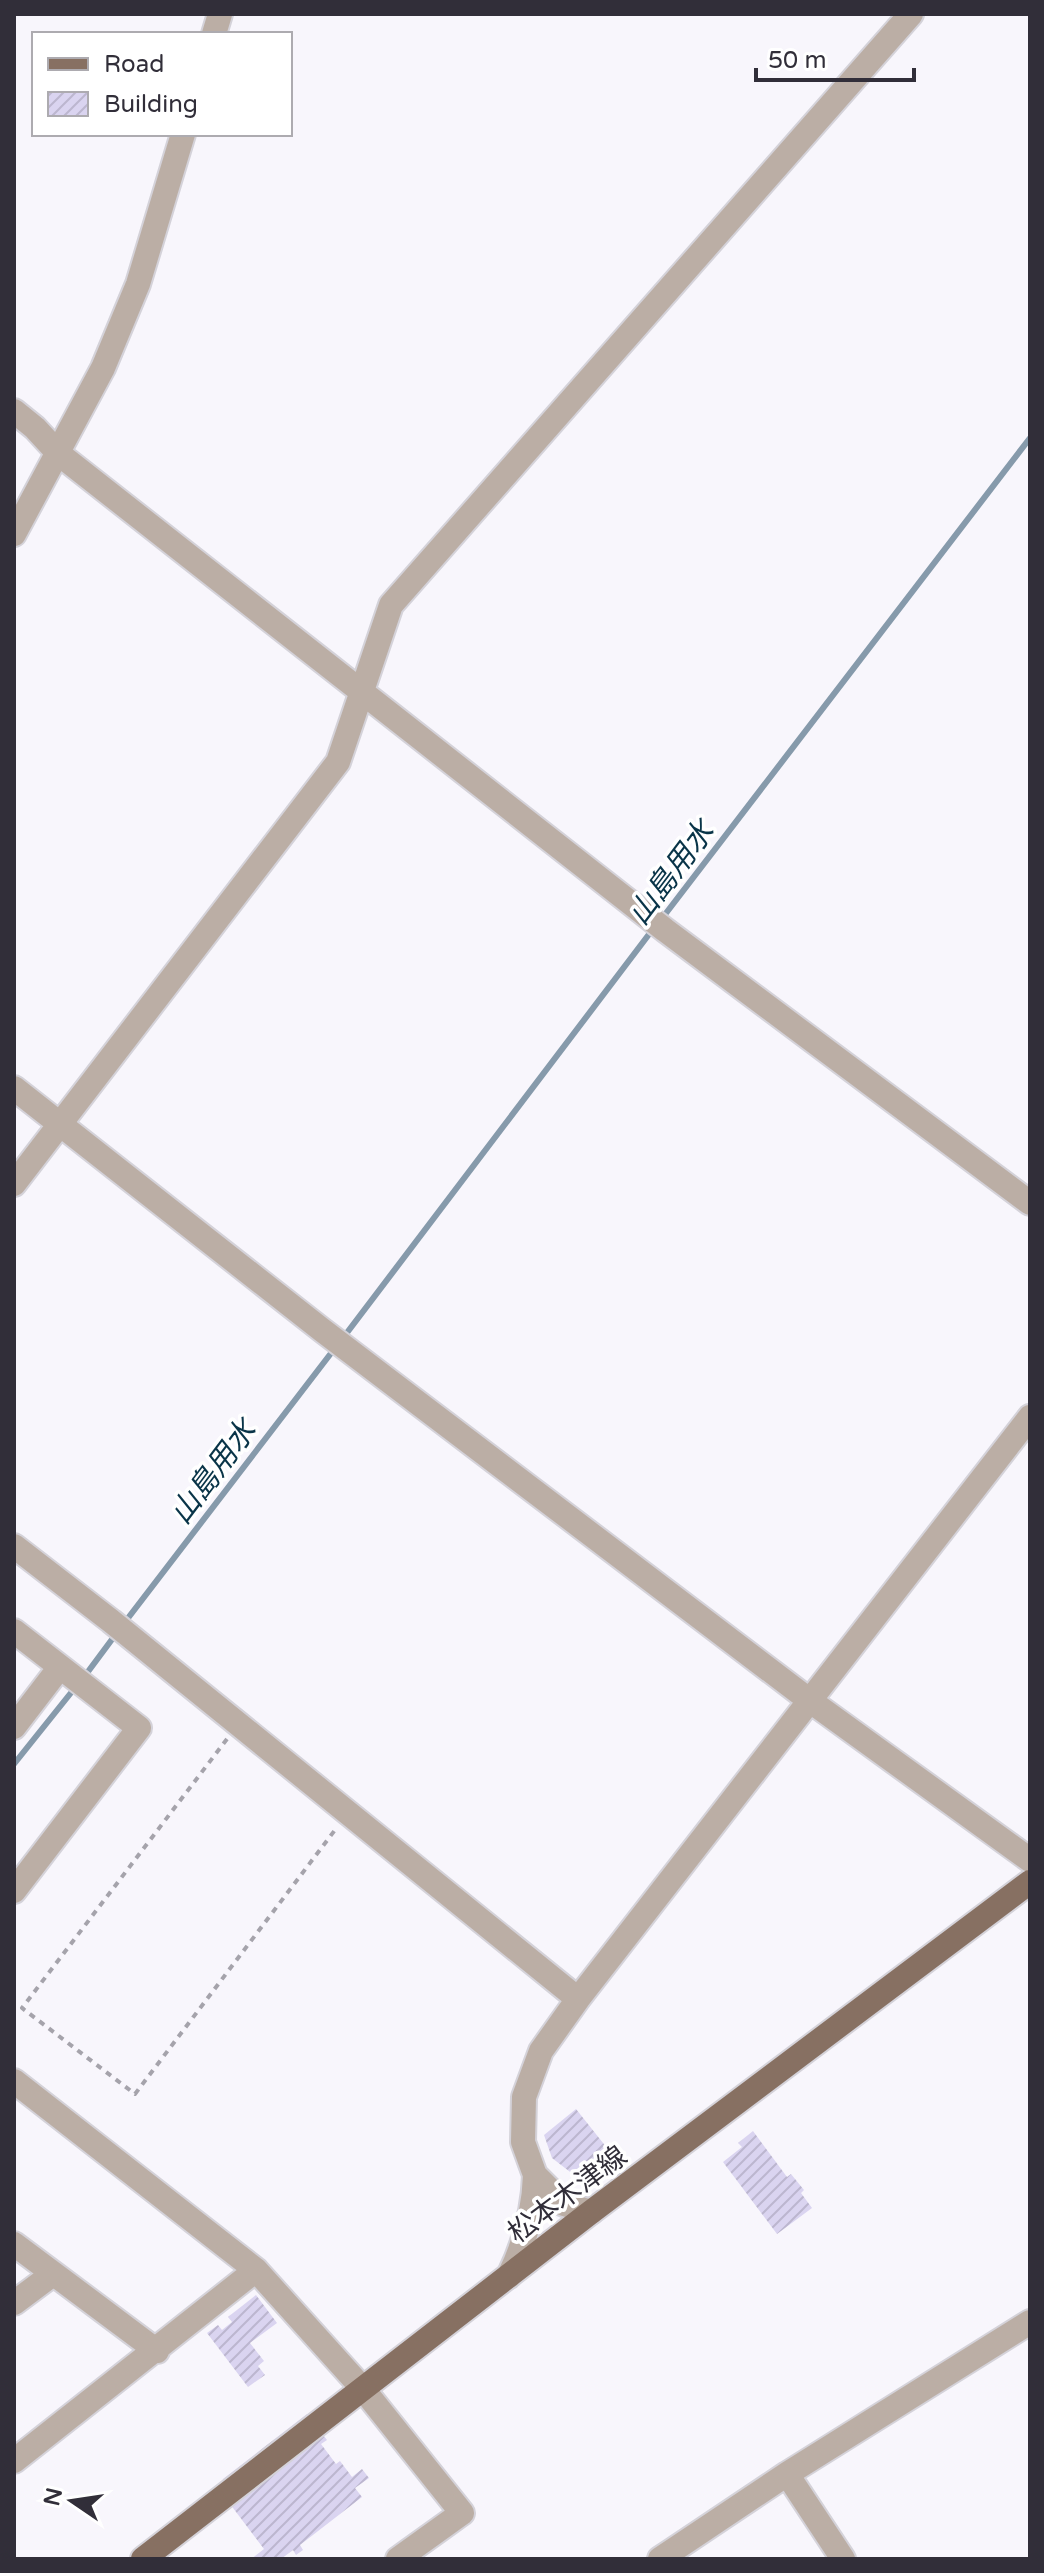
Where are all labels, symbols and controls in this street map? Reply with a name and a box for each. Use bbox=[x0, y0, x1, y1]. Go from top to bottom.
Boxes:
legend bbox=[32, 32, 292, 136]
scale bar bbox=[756, 32, 914, 82]
text: 50 m bbox=[768, 46, 826, 75]
text: Road bbox=[104, 50, 164, 79]
text: Building bbox=[104, 90, 198, 119]
water label: 山島用水 bbox=[621, 812, 724, 932]
water label: 山島用水 bbox=[163, 1411, 266, 1531]
street label: 松本木津線 bbox=[501, 2139, 634, 2251]
north arrow bbox=[32, 2461, 112, 2541]
text: N bbox=[39, 2485, 68, 2508]

